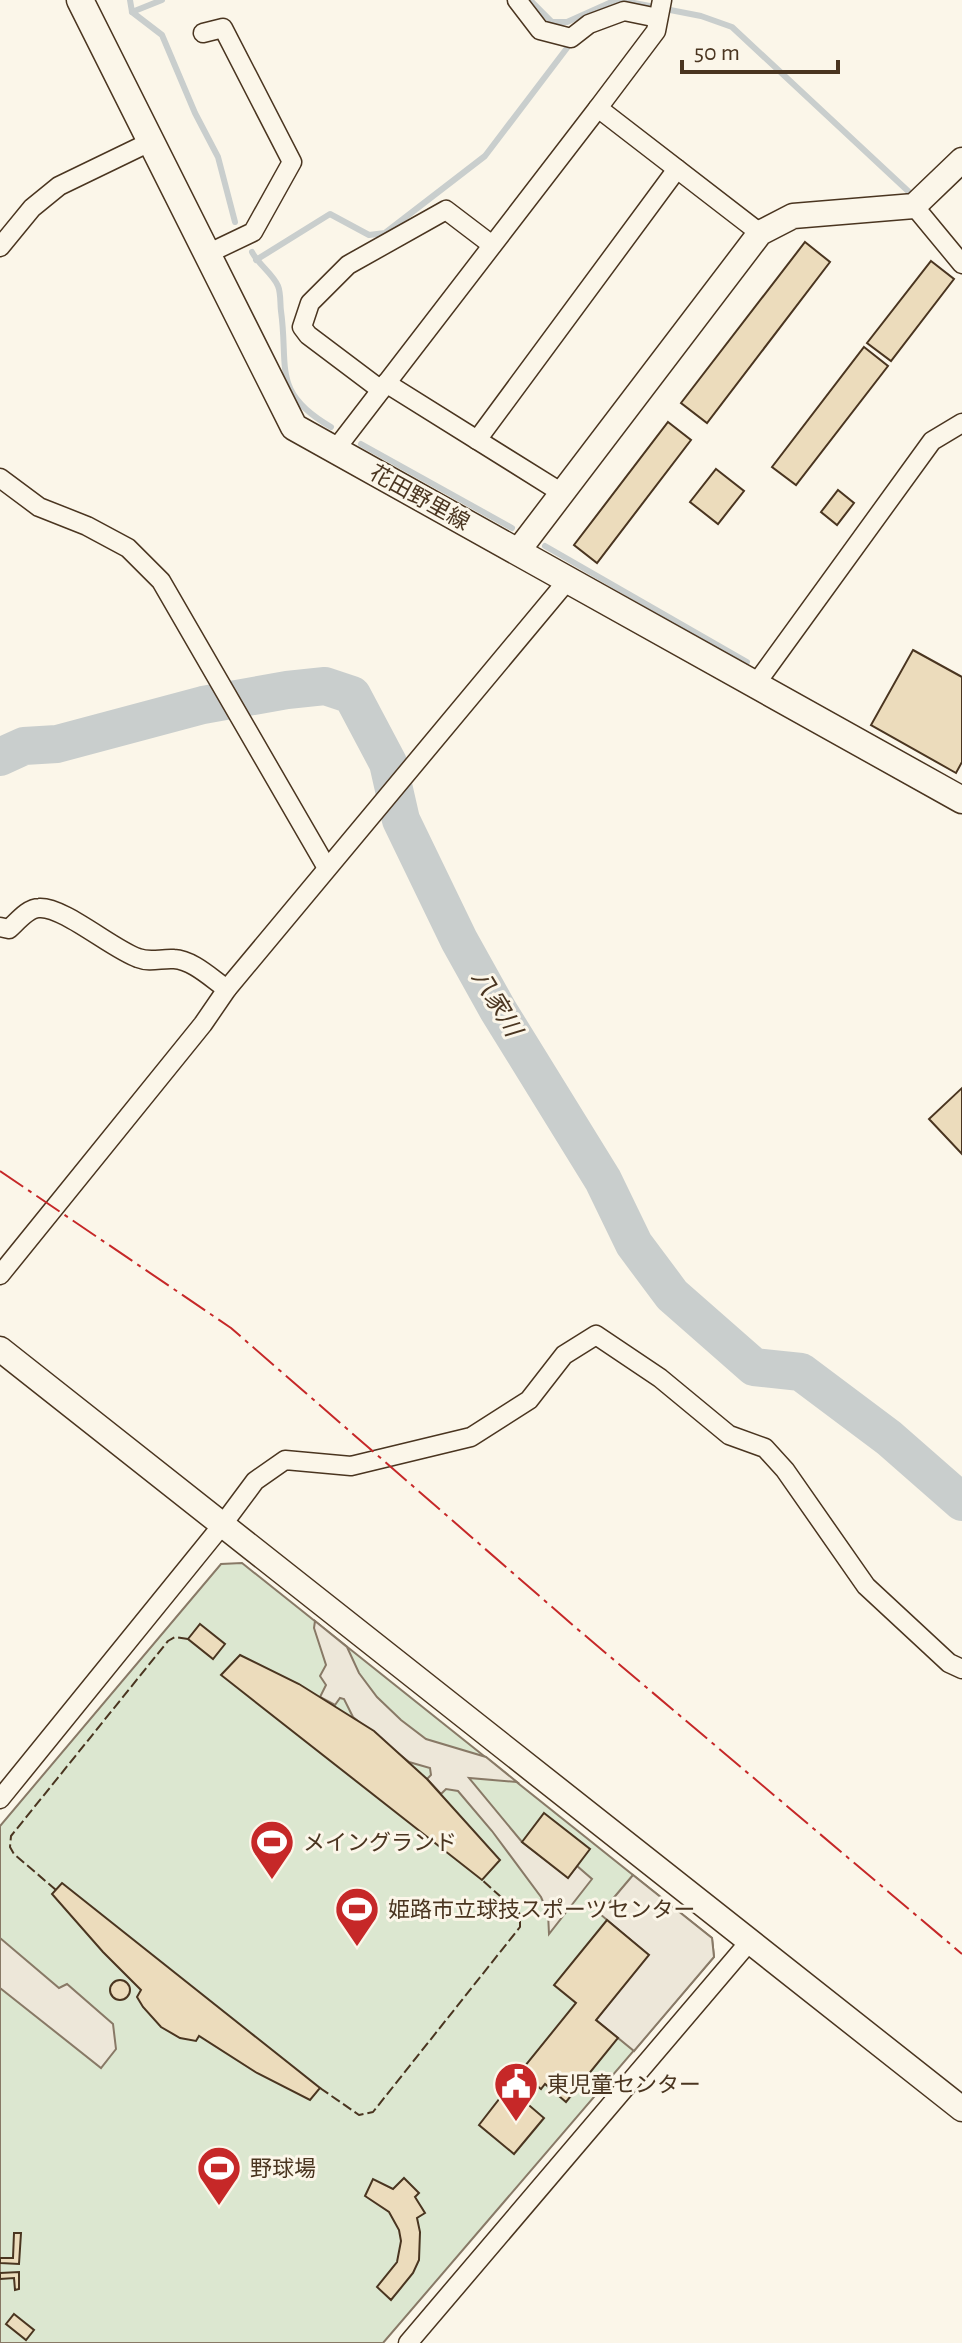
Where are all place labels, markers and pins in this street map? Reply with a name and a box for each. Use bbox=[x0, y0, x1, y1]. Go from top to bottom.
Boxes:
sports icon: メイングランド bbox=[248, 1818, 296, 1881]
place label: メイングランド bbox=[303, 1831, 457, 1854]
sports icon: 姫路市立球技スポーツセンター bbox=[333, 1885, 381, 1948]
place label: 姫路市立球技スポーツセンター bbox=[388, 1898, 696, 1921]
public building icon: 東児童センター bbox=[492, 2060, 540, 2123]
place label: 東児童センター bbox=[547, 2073, 701, 2096]
sports icon: 野球場 bbox=[195, 2144, 243, 2207]
place label: 野球場 bbox=[250, 2157, 316, 2180]

